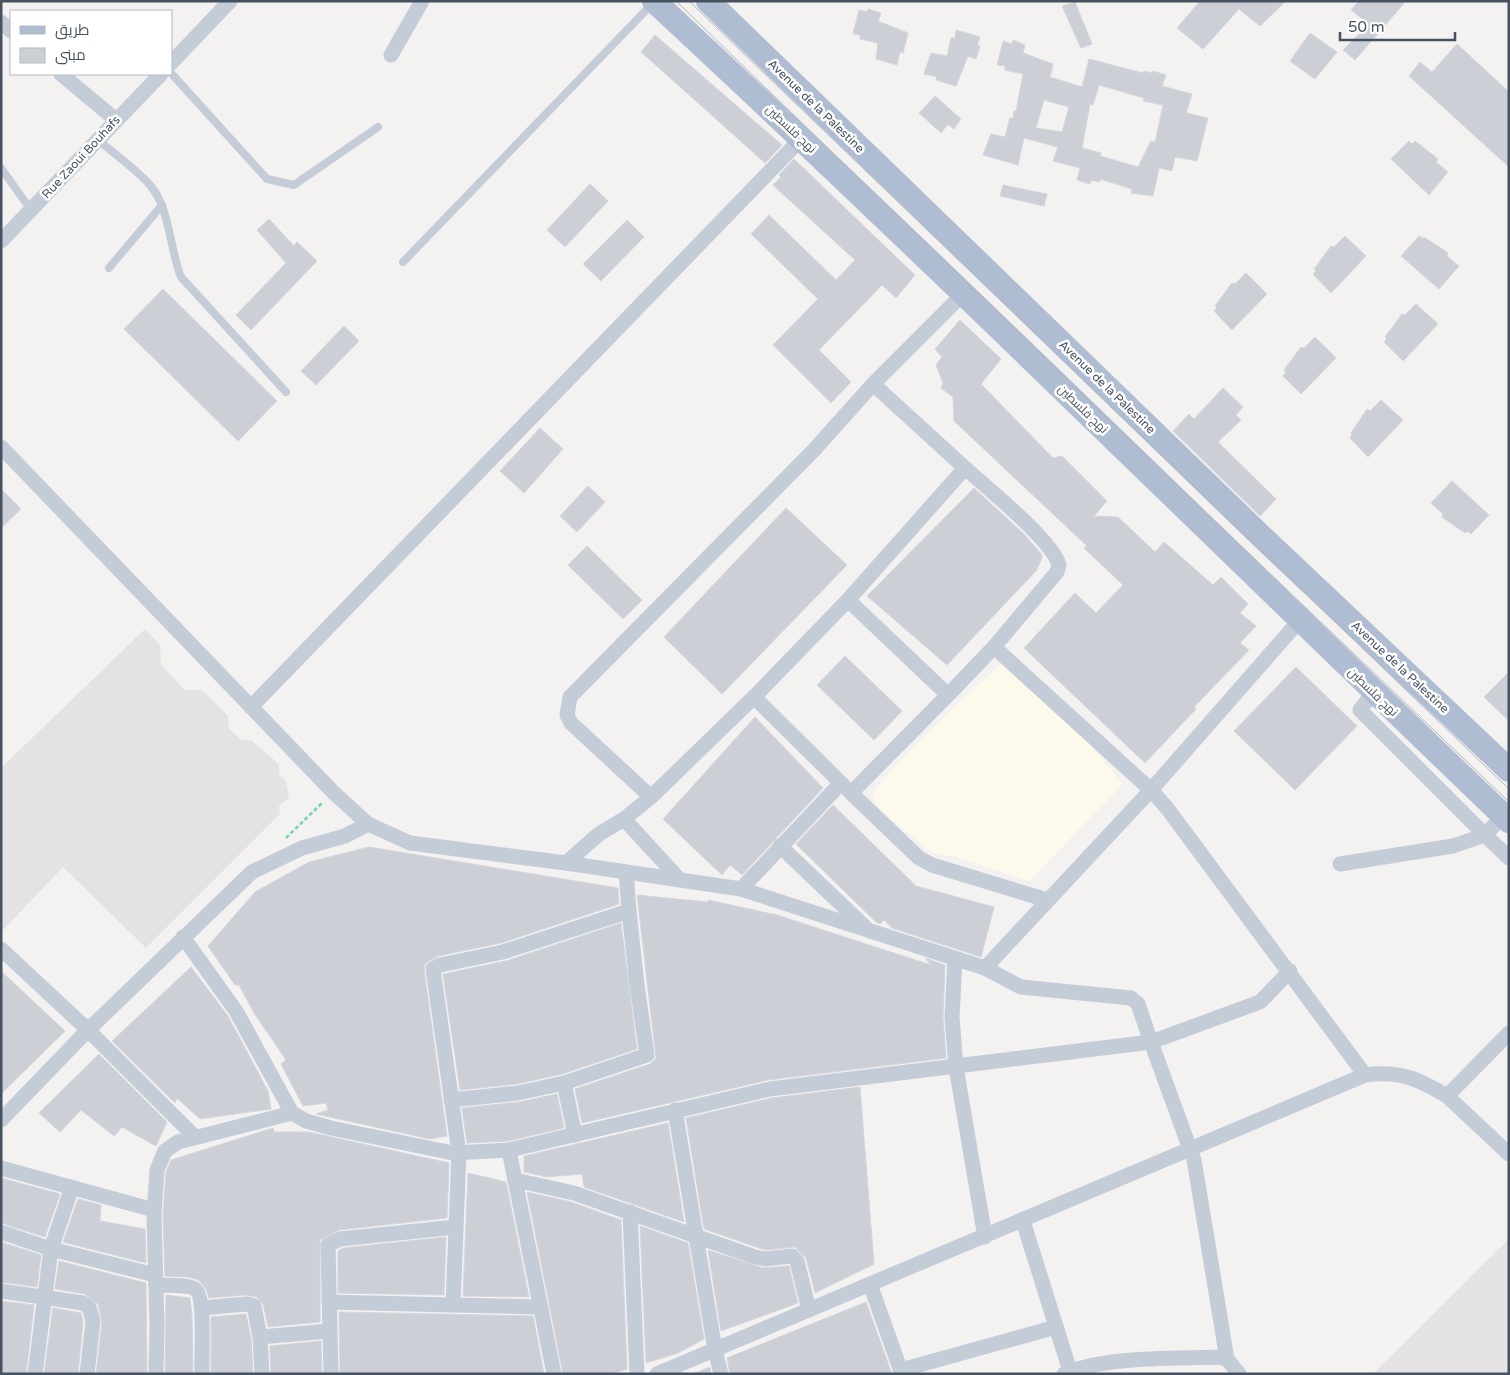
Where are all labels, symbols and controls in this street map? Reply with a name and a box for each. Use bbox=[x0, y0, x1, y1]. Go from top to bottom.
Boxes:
legend bbox=[10, 10, 172, 75]
scale bar bbox=[1340, 10, 1455, 42]
text: 50 m bbox=[1348, 18, 1385, 36]
text: طريق bbox=[55, 21, 89, 40]
text: مبنى bbox=[55, 46, 86, 65]
street label: Avenue de la Palestine bbox=[765, 56, 867, 156]
street label: نهج فلسطين bbox=[762, 102, 819, 157]
street label: Rue Zaoui Bouhafs bbox=[39, 113, 123, 201]
street label: Avenue de la Palestine bbox=[1056, 337, 1158, 437]
street label: نهج فلسطين bbox=[1054, 382, 1111, 437]
street label: Avenue de la Palestine bbox=[1348, 618, 1452, 716]
street label: نهج فلسطين bbox=[1344, 665, 1401, 720]

